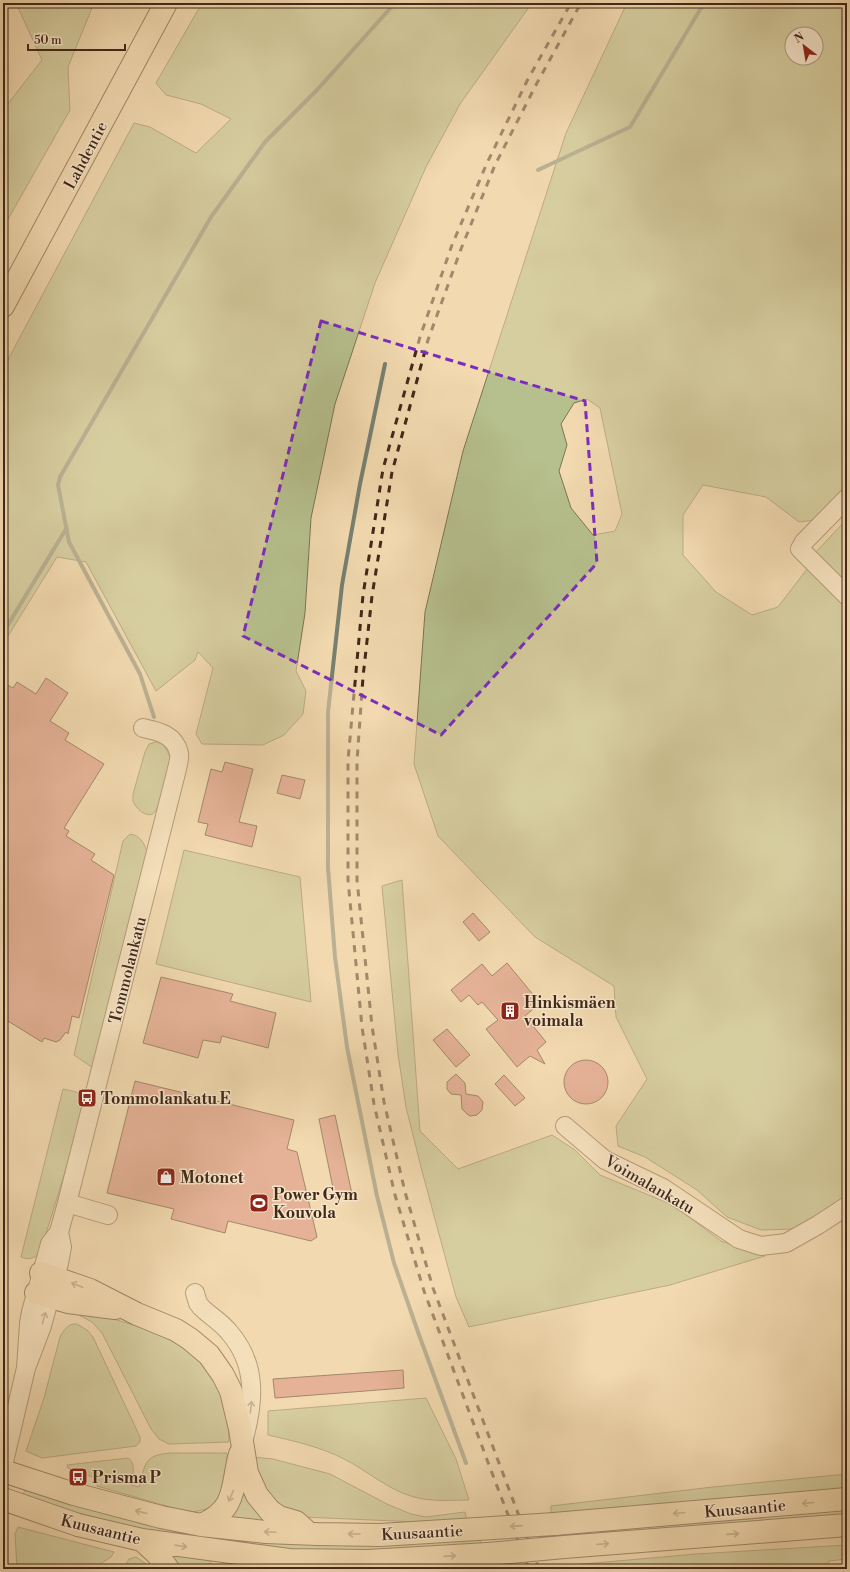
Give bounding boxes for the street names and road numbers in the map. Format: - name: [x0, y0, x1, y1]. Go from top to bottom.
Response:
- street label: Lahdentie: [60, 118, 112, 193]
- street label: Tommolankatu: [105, 914, 151, 1026]
- street label: Voimalankatu: [600, 1151, 698, 1219]
- street label: Kuusaantie: [703, 1495, 787, 1523]
- street label: Kuusaantie: [59, 1510, 143, 1550]
- street label: Kuusaantie: [381, 1521, 463, 1545]

